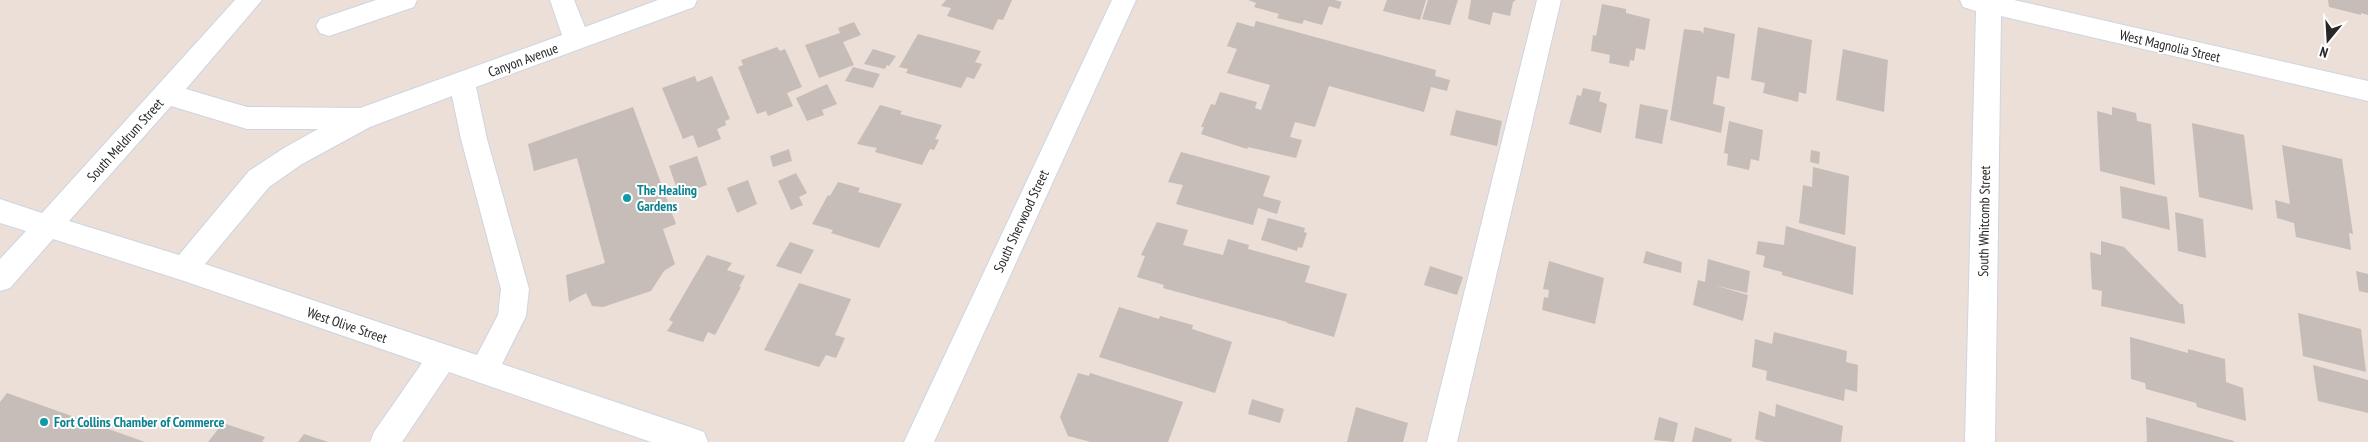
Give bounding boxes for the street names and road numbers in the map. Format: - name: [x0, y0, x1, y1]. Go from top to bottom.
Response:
- street label: West Magnolia Street: [2118, 26, 2222, 66]
- street label: Canyon Avenue: [485, 39, 561, 81]
- street label: South Meldrum Street: [83, 94, 167, 185]
- street label: South Whitcomb Street: [1974, 165, 1994, 277]
- street label: South Sherwood Street: [989, 167, 1053, 275]
- street label: West Olive Street: [305, 303, 389, 347]

